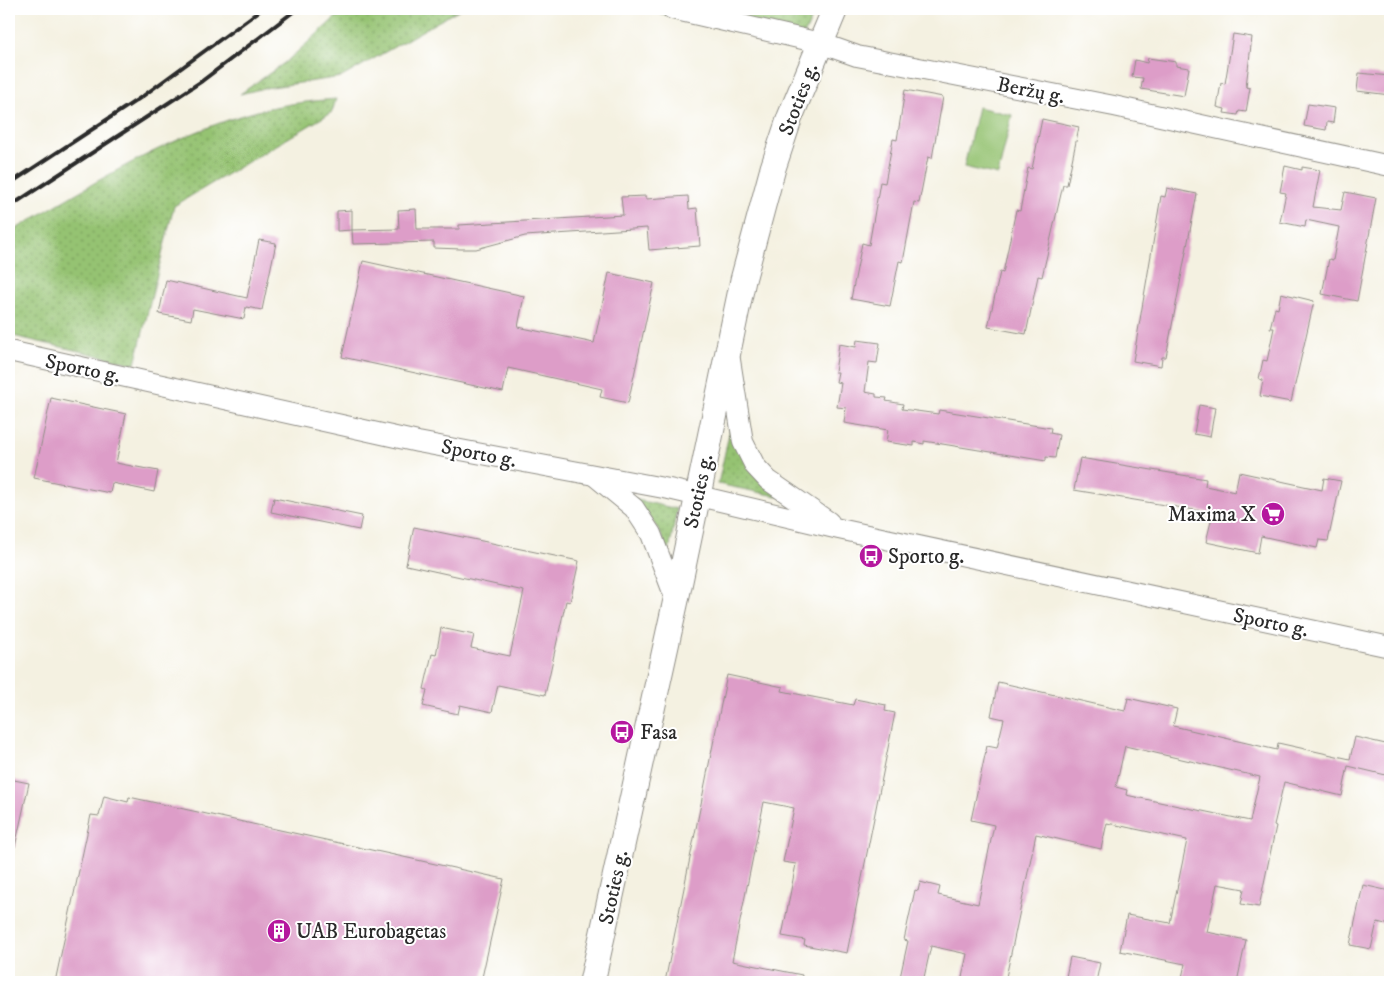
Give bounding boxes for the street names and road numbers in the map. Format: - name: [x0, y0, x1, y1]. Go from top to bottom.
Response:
- street label: Stoties g.: [773, 59, 825, 139]
- street label: Beržų g.: [995, 72, 1067, 110]
- street label: Sporto g.: [43, 348, 123, 390]
- street label: Sporto g.: [439, 434, 519, 474]
- street label: Stoties g.: [678, 452, 720, 531]
- street label: Sporto g.: [1231, 602, 1311, 644]
- street label: Stoties g.: [593, 848, 635, 927]

